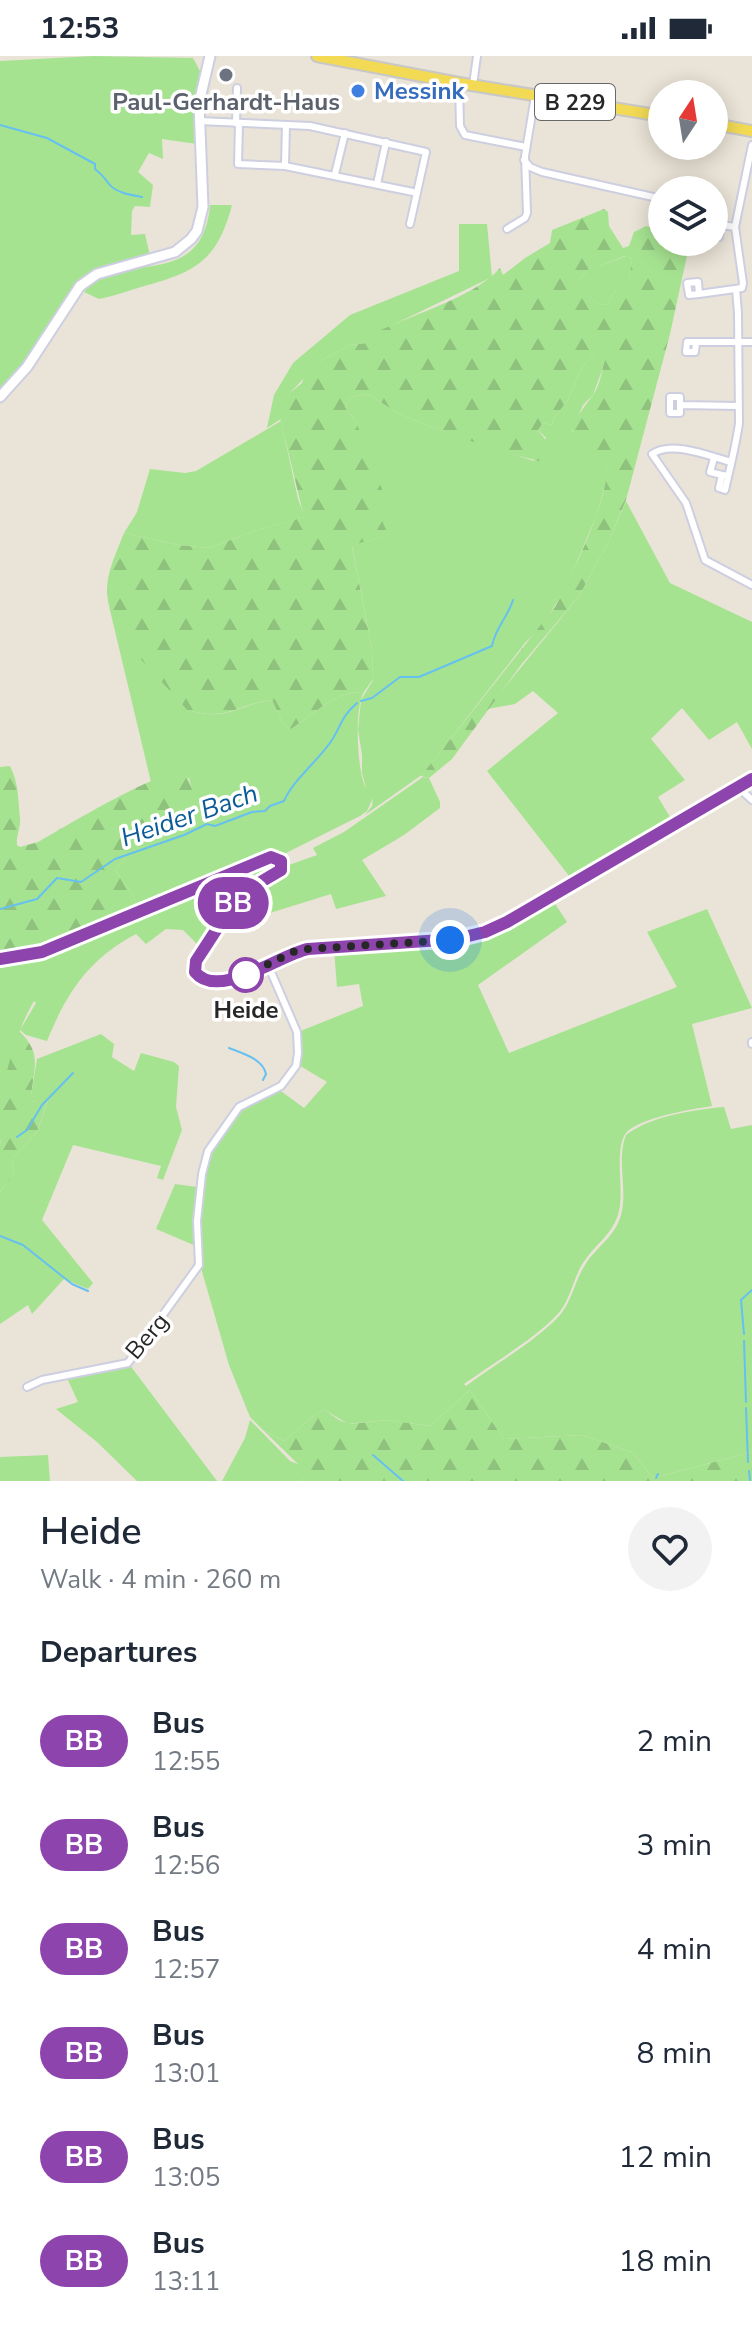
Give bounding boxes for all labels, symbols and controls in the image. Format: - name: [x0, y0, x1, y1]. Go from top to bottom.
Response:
- text: 12:53: [40, 8, 119, 49]
- marker: Paul-Gerhardt-Haus: [217, 66, 235, 84]
- place label: Messink: [374, 75, 465, 107]
- north arrow: [648, 80, 728, 160]
- map controls: [648, 80, 728, 256]
- marker: Messink: [349, 82, 367, 100]
- road number: B 229: [535, 84, 615, 120]
- place label: Paul-Gerhardt-Haus: [112, 86, 340, 118]
- button: layers: [648, 176, 728, 256]
- water label: Heider Bach: [116, 776, 262, 855]
- line badge: BB: [197, 877, 269, 929]
- text: BB: [214, 884, 252, 922]
- your location: [430, 920, 470, 960]
- marker: Heide: [229, 958, 263, 992]
- place label: Heide: [213, 994, 279, 1026]
- street label: Berg: [118, 1306, 176, 1366]
- text: Heide: [40, 1506, 142, 1557]
- button: heart: [628, 1507, 712, 1591]
- text: Walk · 4 min · 260 m: [40, 1562, 281, 1597]
- text: Departures: [40, 1632, 197, 1673]
- text: Bus: [152, 1703, 205, 1744]
- text: 2 min: [637, 1721, 712, 1762]
- text: BB: [65, 1722, 103, 1760]
- text: 12:55: [152, 1744, 220, 1779]
- text: Bus: [152, 1807, 205, 1848]
- text: 3 min: [637, 1825, 712, 1866]
- text: BB: [65, 1826, 103, 1864]
- text: 12:56: [152, 1848, 220, 1883]
- text: Bus: [152, 1911, 205, 1952]
- text: 4 min: [637, 1929, 712, 1970]
- text: BB: [65, 1930, 103, 1968]
- text: 12:57: [152, 1952, 220, 1987]
- text: Bus: [152, 2015, 205, 2056]
- text: 8 min: [637, 2033, 712, 2074]
- text: BB: [65, 2034, 103, 2072]
- text: 13:01: [152, 2056, 220, 2091]
- text: Bus: [152, 2119, 205, 2160]
- text: 12 min: [619, 2137, 712, 2178]
- text: BB: [65, 2138, 103, 2176]
- text: 13:05: [152, 2160, 220, 2195]
- text: Bus: [152, 2223, 205, 2264]
- text: 18 min: [619, 2241, 712, 2282]
- text: BB: [65, 2242, 103, 2280]
- text: 13:11: [152, 2264, 220, 2299]

